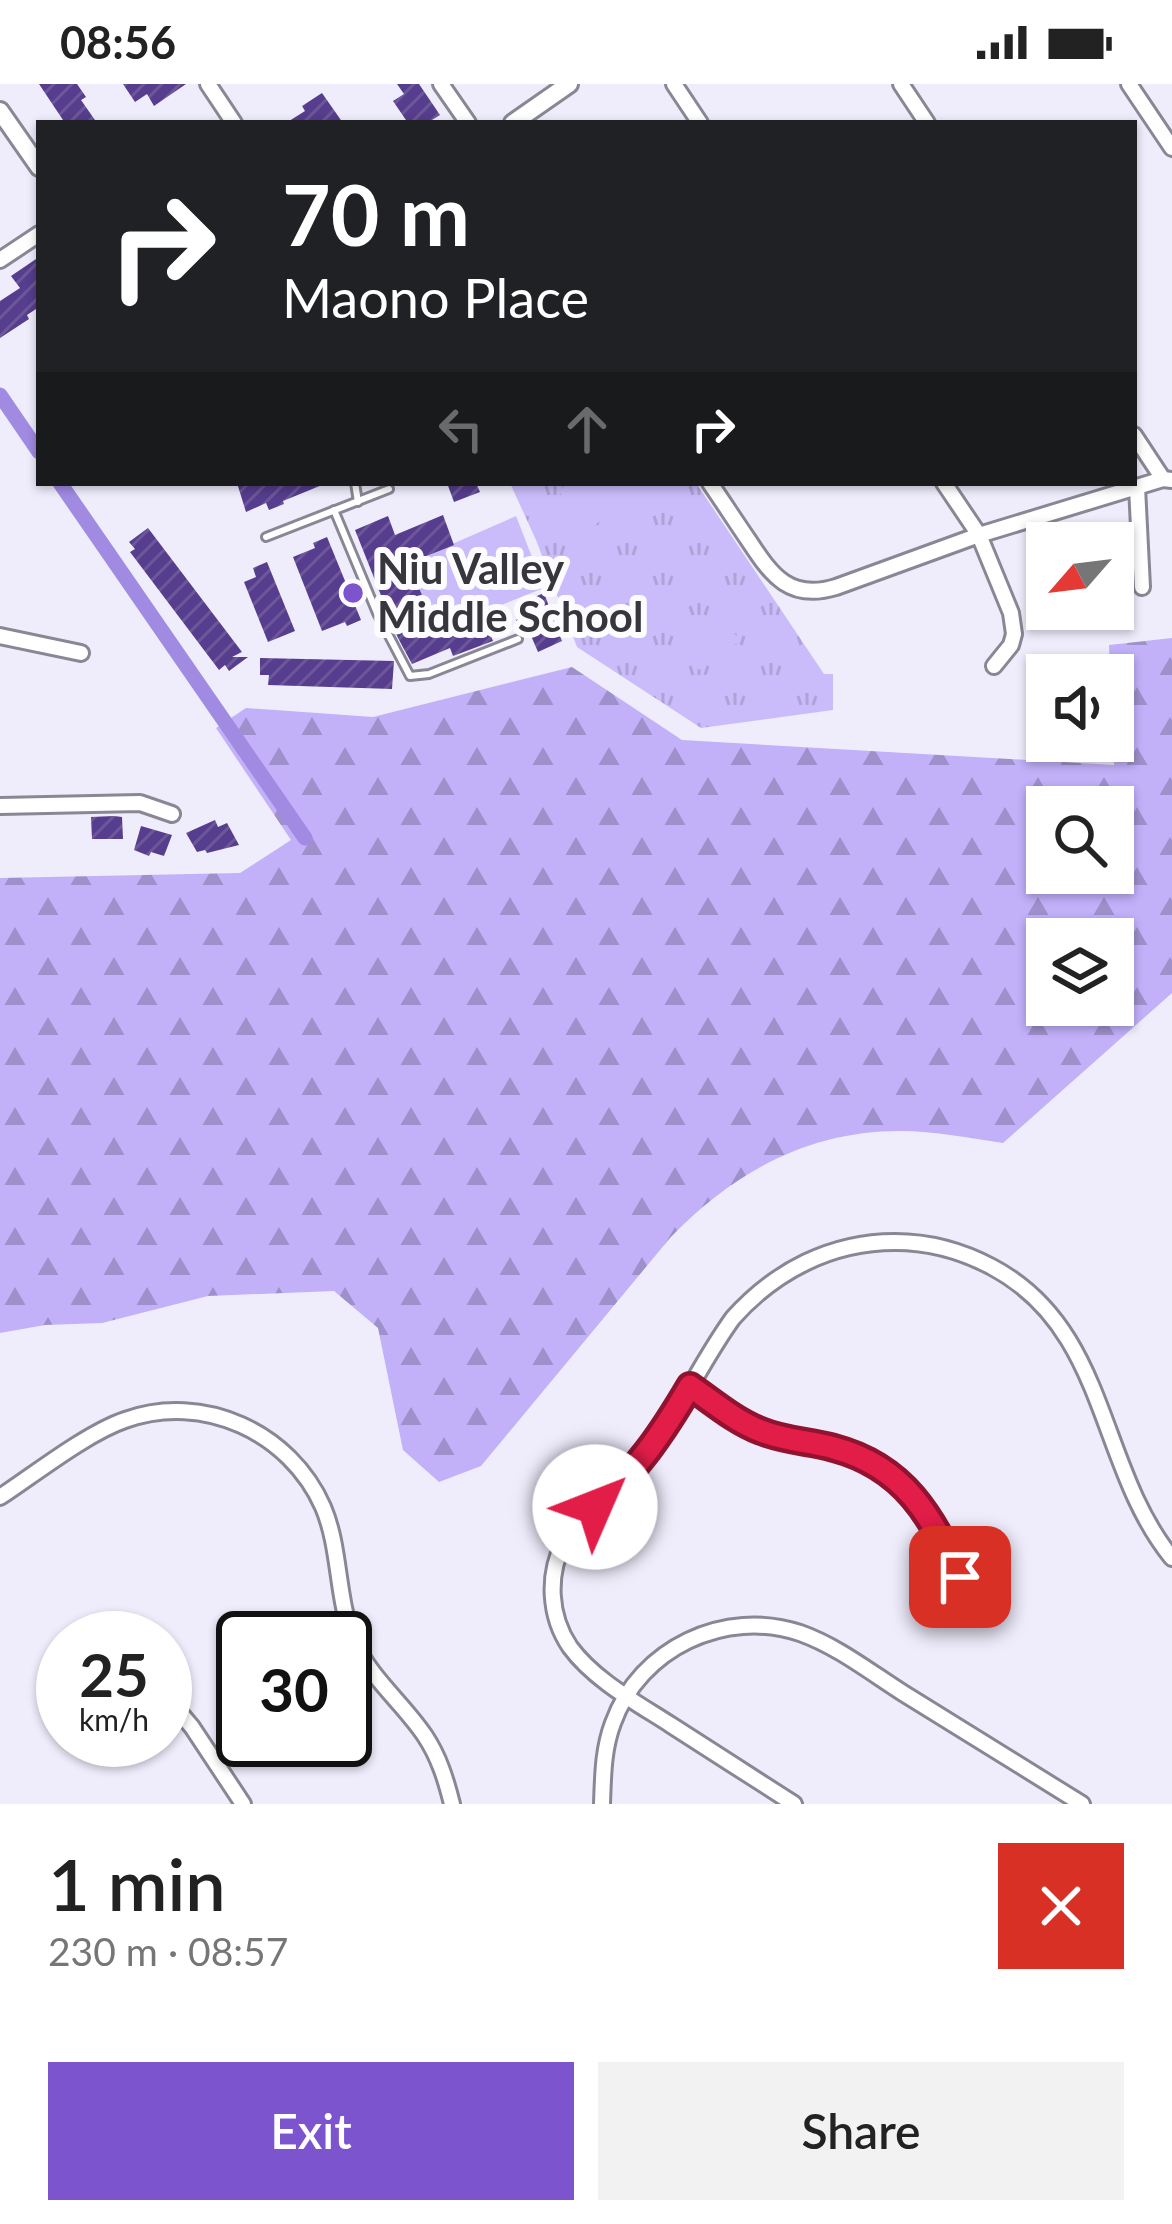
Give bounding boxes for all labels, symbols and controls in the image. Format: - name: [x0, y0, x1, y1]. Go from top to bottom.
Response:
- text: 08:56: [60, 15, 176, 69]
- text: 70 m: [282, 163, 470, 264]
- icon: right: [84, 168, 240, 324]
- text: Maono Place: [282, 265, 589, 330]
- icon: left: [428, 396, 494, 462]
- icon: ahead: [554, 396, 620, 462]
- icon: right: [680, 396, 746, 462]
- north arrow: [1026, 522, 1134, 630]
- map controls: [1026, 522, 1134, 1026]
- place label: Niu Valley Middle School: [377, 543, 643, 641]
- marker: Niu Valley Middle School: [340, 580, 366, 606]
- button: sound: [1026, 654, 1134, 762]
- button: search: [1026, 786, 1134, 894]
- button: layers: [1026, 918, 1134, 1026]
- position arrow: [532, 1444, 658, 1570]
- pin: [909, 1526, 1011, 1628]
- icon: arrive: [927, 1544, 993, 1610]
- speed limit sign: 30: [216, 1611, 372, 1767]
- text: 25: [79, 1638, 149, 1710]
- text: km/h: [79, 1701, 149, 1737]
- text: 1 min: [48, 1840, 226, 1926]
- button: close: [998, 1843, 1124, 1969]
- text: 230 m · 08:57: [48, 1928, 288, 1974]
- button: Exit: [48, 2062, 574, 2200]
- button: Share: [598, 2062, 1124, 2200]

